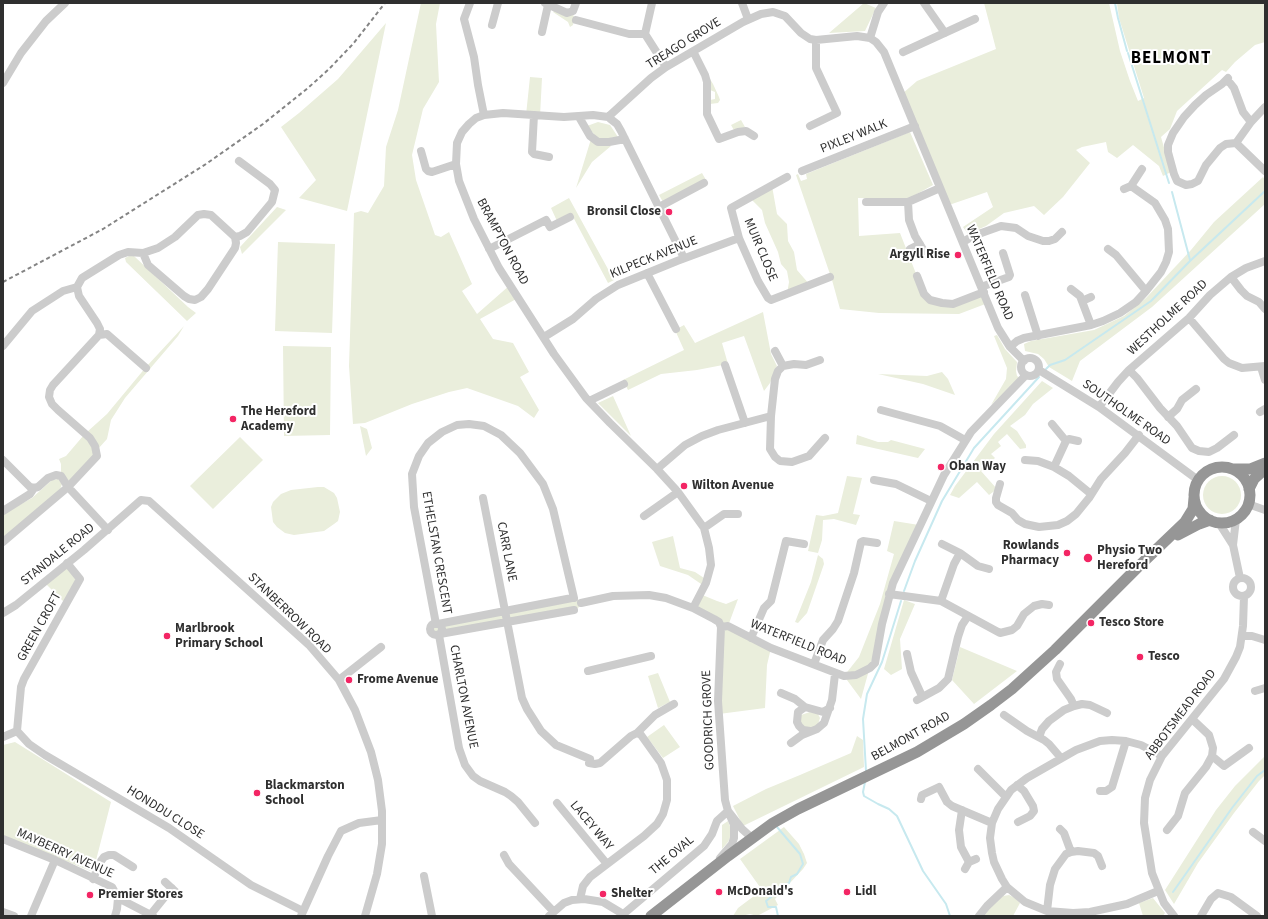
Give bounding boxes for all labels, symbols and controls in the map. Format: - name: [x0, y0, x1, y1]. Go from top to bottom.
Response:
- street label: TREAGO GROVE: [644, 15, 724, 73]
- district label: BELMONT: [1131, 49, 1211, 69]
- street label: PIXLEY WALK: [818, 117, 890, 157]
- street label: BRAMPTON ROAD: [473, 196, 531, 288]
- place label: Bronsil Close: [587, 204, 661, 220]
- marker: Bronsil Close: [664, 207, 674, 217]
- street label: MUIR CLOSE: [740, 216, 780, 284]
- street label: WATERFIELD ROAD: [962, 223, 1016, 323]
- street label: KILPECK AVENUE: [608, 233, 700, 283]
- place label: Argyll Rise: [890, 247, 950, 263]
- marker: Argyll Rise: [953, 250, 963, 260]
- street label: WESTHOLME ROAD: [1125, 277, 1211, 359]
- street label: SOUTHOLME ROAD: [1079, 377, 1173, 449]
- place label: The Hereford Academy: [241, 404, 316, 435]
- marker: The Hereford Academy: [228, 414, 238, 424]
- place label: Oban Way: [949, 459, 1006, 475]
- marker: Oban Way: [936, 462, 946, 472]
- place label: Wilton Avenue: [692, 478, 774, 494]
- marker: Wilton Avenue: [679, 481, 689, 491]
- street label: ETHELSTAN CRESCENT: [417, 490, 455, 616]
- street label: STANDALE ROAD: [18, 521, 98, 589]
- street label: CARR LANE: [493, 521, 519, 583]
- place label: Rowlands Pharmacy: [1001, 538, 1059, 569]
- place label: Physio Two Hereford: [1097, 543, 1162, 574]
- marker: Rowlands Pharmacy: [1062, 548, 1072, 558]
- marker: Physio Two Hereford: [1082, 552, 1094, 564]
- street label: STANBERROW ROAD: [244, 570, 334, 658]
- street label: GREEN CROFT: [15, 590, 65, 664]
- place label: Tesco Store: [1099, 615, 1164, 631]
- street label: WATERFIELD ROAD: [748, 617, 848, 669]
- marker: Tesco Store: [1086, 618, 1096, 628]
- place label: Marlbrook Primary School: [175, 621, 263, 652]
- marker: Marlbrook Primary School: [162, 631, 172, 641]
- street label: CHARLTON AVENUE: [445, 644, 481, 750]
- place label: Tesco: [1148, 649, 1180, 665]
- marker: Tesco: [1135, 652, 1145, 662]
- street label: ABBOTSMEAD ROAD: [1142, 667, 1220, 763]
- street label: GOODRICH GROVE: [699, 670, 719, 770]
- place label: Frome Avenue: [357, 672, 439, 688]
- marker: Frome Avenue: [344, 675, 354, 685]
- street label: BELMONT ROAD: [869, 709, 953, 765]
- place label: Blackmarston School: [265, 778, 345, 809]
- street label: HONDDU CLOSE: [123, 783, 207, 843]
- marker: Blackmarston School: [252, 788, 262, 798]
- street label: LACEY WAY: [566, 798, 616, 854]
- street label: MAYBERRY AVENUE: [14, 826, 116, 882]
- street label: THE OVAL: [647, 833, 697, 879]
- place label: McDonald's: [727, 884, 793, 900]
- place label: Lidl: [855, 884, 876, 900]
- place label: Shelter: [611, 886, 653, 902]
- place label: Premier Stores: [98, 887, 183, 903]
- marker: McDonald's: [714, 887, 724, 897]
- marker: Lidl: [842, 887, 852, 897]
- marker: Shelter: [598, 889, 608, 899]
- marker: Premier Stores: [85, 890, 95, 900]

